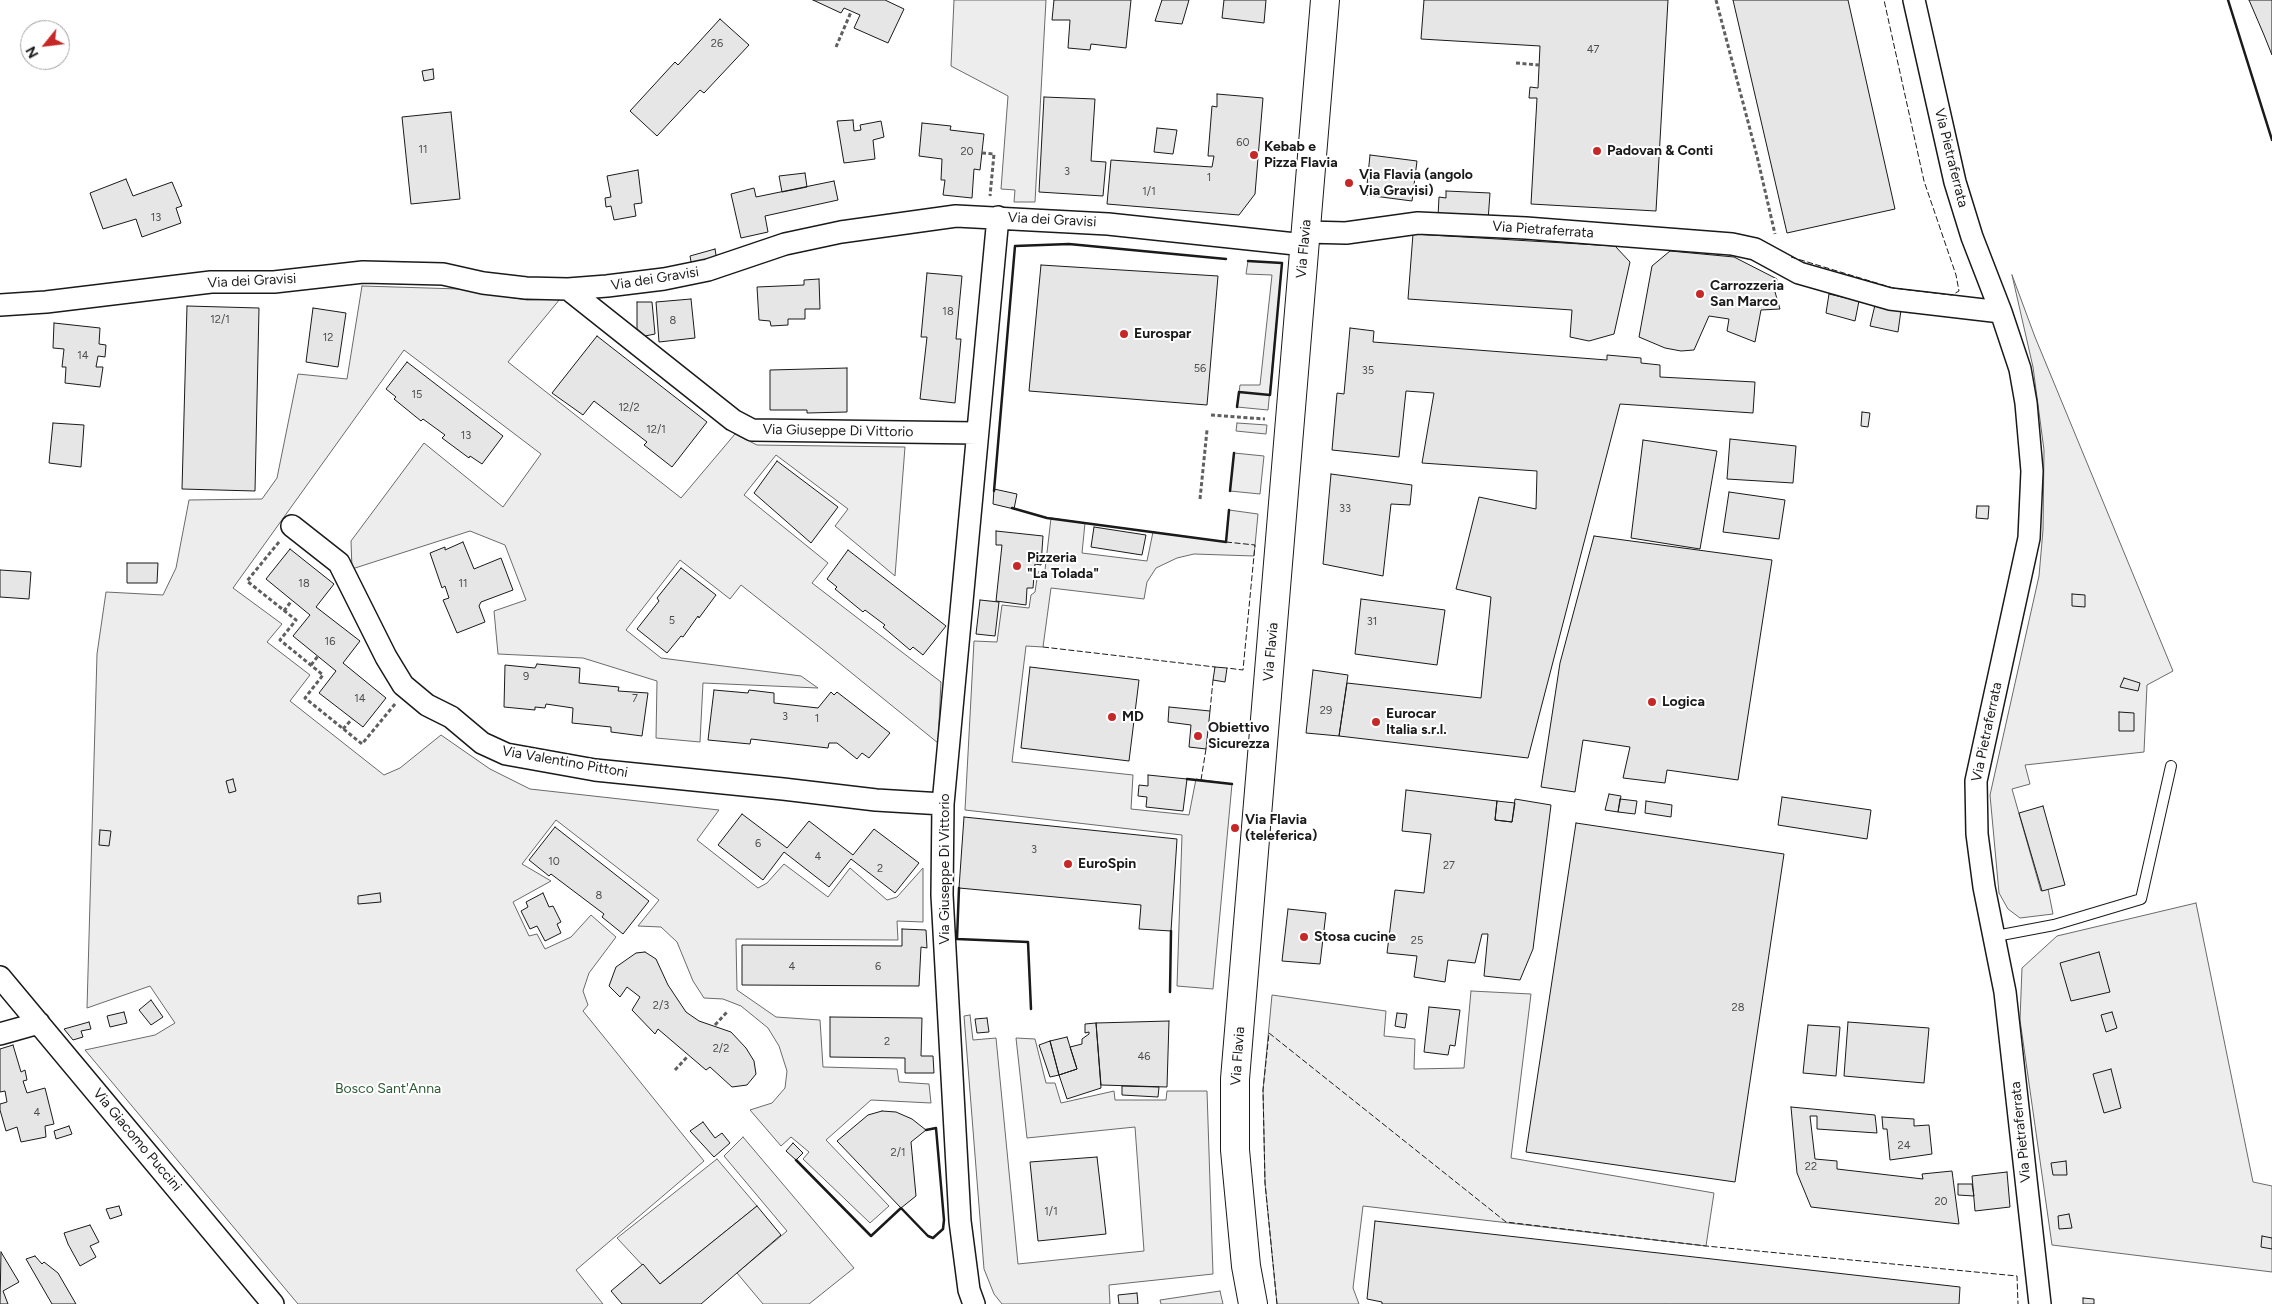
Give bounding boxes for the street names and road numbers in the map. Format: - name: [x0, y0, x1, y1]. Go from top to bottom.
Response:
- street label: Via Pietraferrata: [1931, 107, 1971, 209]
- street label: Via dei Gravisi: [1007, 209, 1097, 231]
- street label: Via Pietraferrata: [1492, 218, 1594, 242]
- street label: Via Flavia: [1293, 219, 1315, 279]
- street label: Via dei Gravisi: [610, 264, 700, 294]
- street label: Via dei Gravisi: [207, 270, 297, 292]
- street label: Via Giuseppe Di Vittorio: [762, 421, 914, 441]
- street label: Via Flavia: [1260, 622, 1282, 682]
- street label: Via Pietraferrata: [1968, 681, 2006, 783]
- street label: Via Valentino Pittoni: [501, 743, 629, 781]
- street label: Via Giuseppe Di Vittorio: [937, 793, 953, 945]
- street label: Via Flavia: [1228, 1026, 1248, 1086]
- street label: Via Pietraferrata: [2007, 1081, 2035, 1183]
- street label: Via Giacomo Puccini: [89, 1085, 185, 1195]

